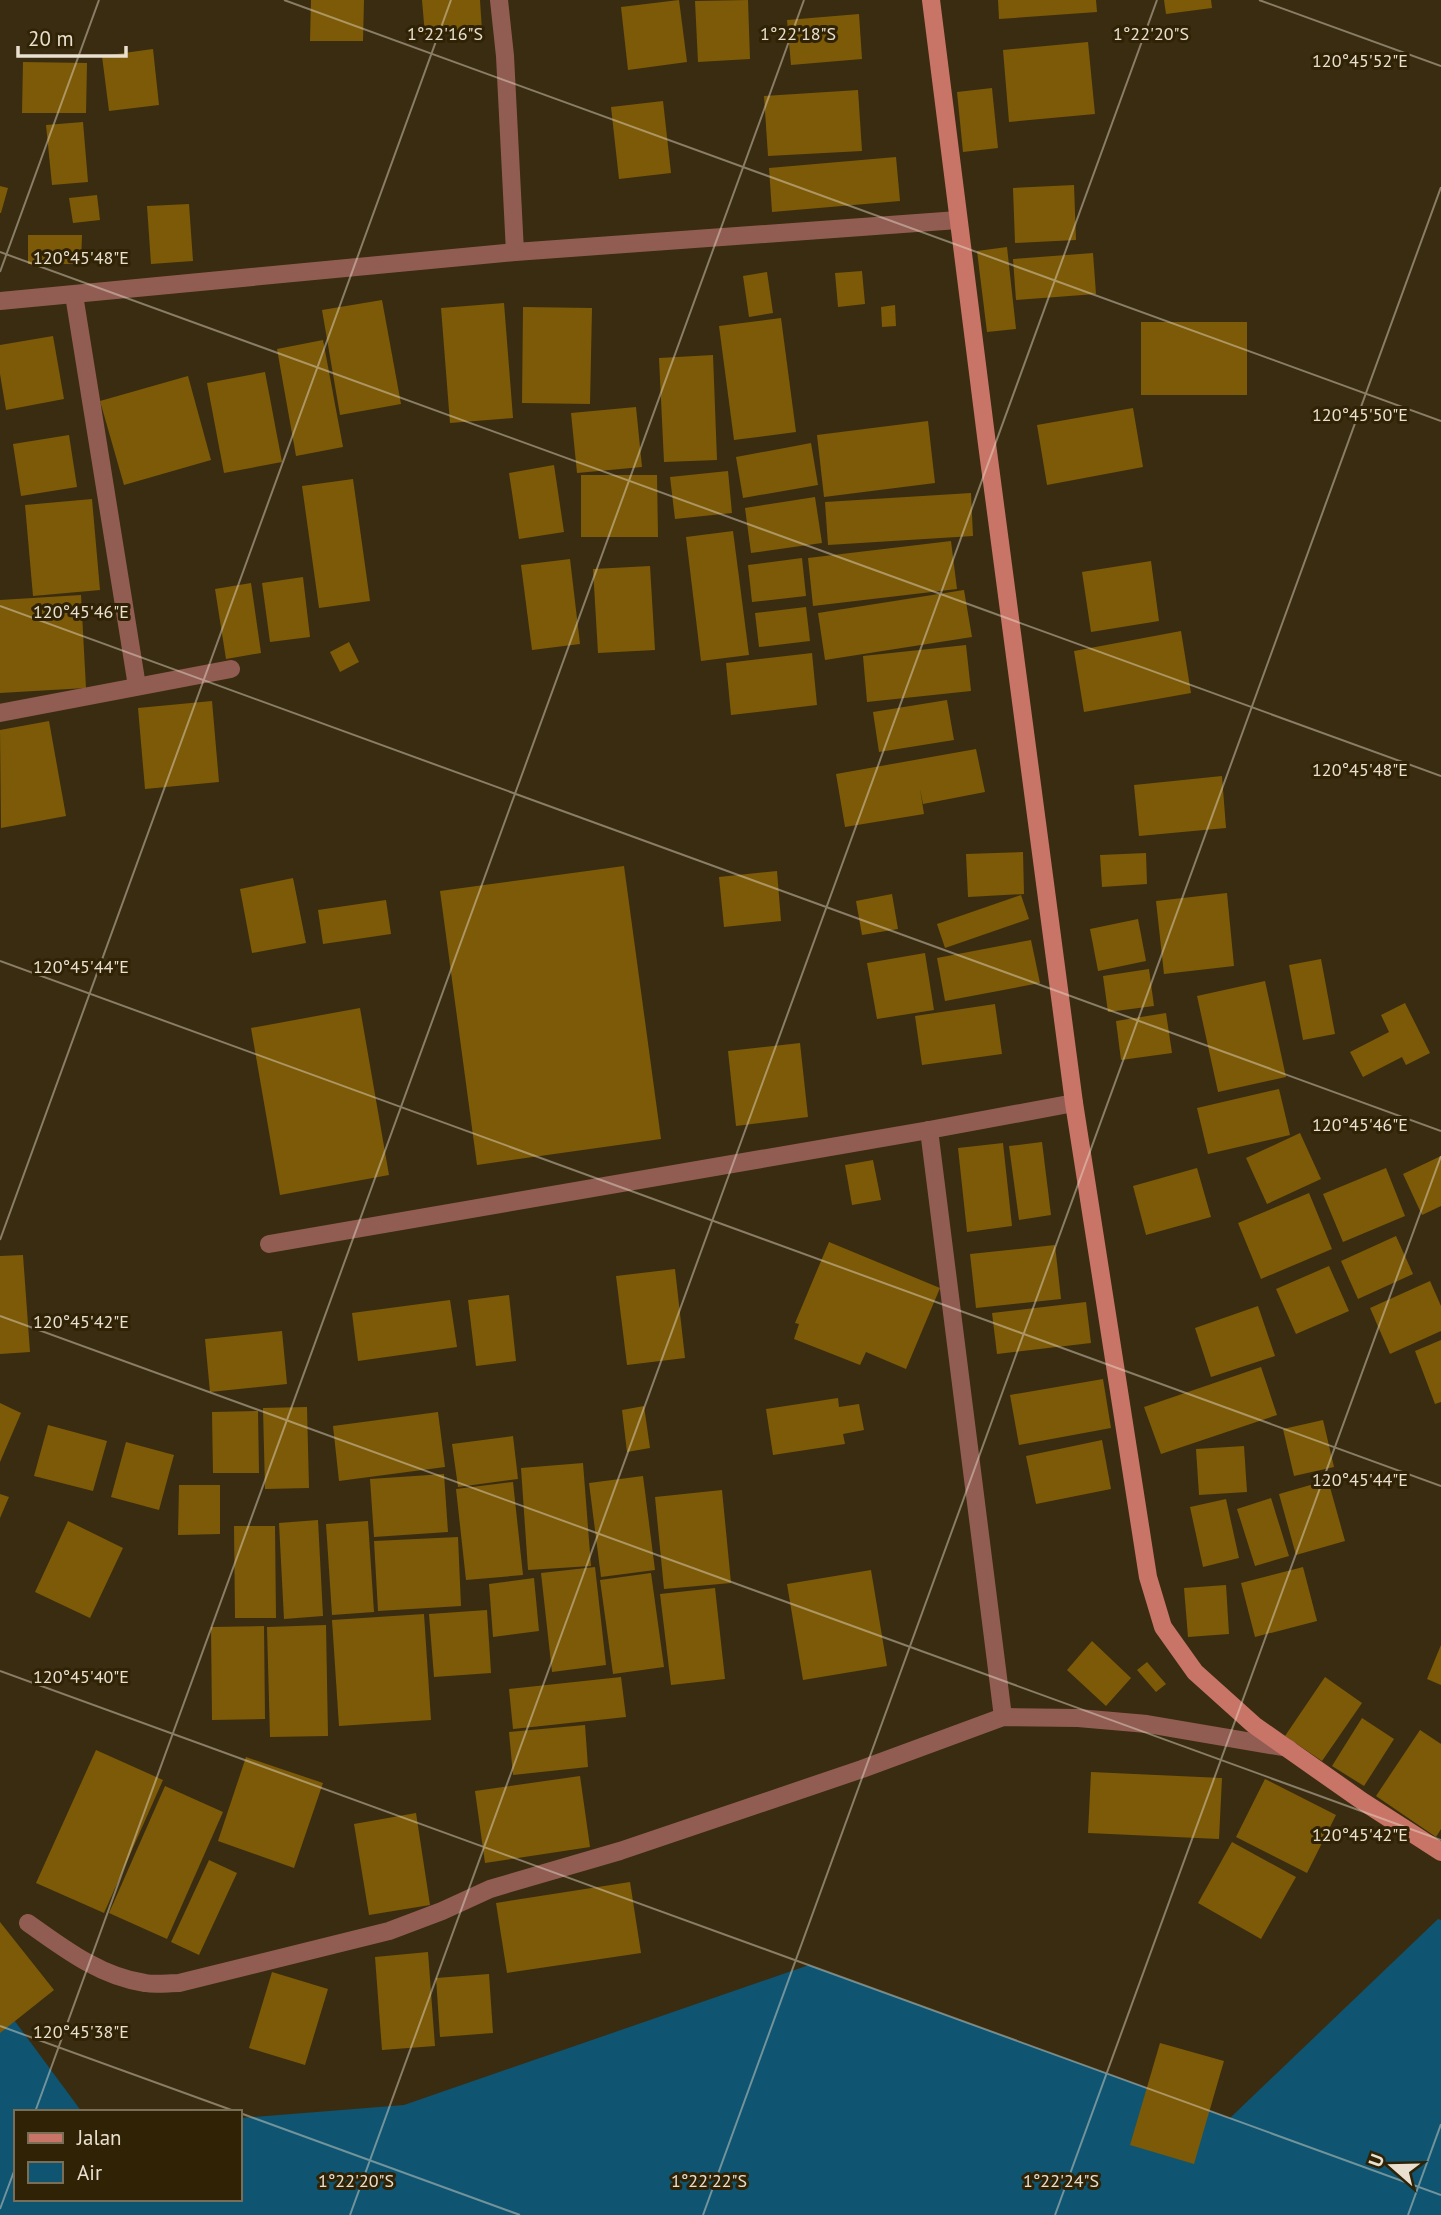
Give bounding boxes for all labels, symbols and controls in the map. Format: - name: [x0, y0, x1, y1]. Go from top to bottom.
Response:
- scale bar: [18, 14, 126, 58]
- text: 1°22'16"S: [407, 22, 483, 45]
- text: 1°22'18"S: [760, 22, 836, 45]
- text: 1°22'20"S: [1113, 22, 1189, 45]
- text: 20 m: [28, 25, 74, 52]
- text: 120°45'52"E: [1312, 49, 1408, 72]
- text: 120°45'48"E: [33, 246, 129, 269]
- text: 120°45'50"E: [1312, 403, 1408, 426]
- text: 120°45'46"E: [33, 600, 129, 623]
- text: 120°45'48"E: [1312, 758, 1408, 781]
- text: 120°45'44"E: [33, 955, 129, 978]
- text: 120°45'46"E: [1312, 1113, 1408, 1136]
- text: 120°45'42"E: [33, 1310, 129, 1333]
- text: 120°45'44"E: [1312, 1468, 1408, 1491]
- text: 120°45'40"E: [33, 1665, 129, 1688]
- text: 120°45'42"E: [1312, 1823, 1408, 1846]
- text: 120°45'38"E: [33, 2020, 129, 2043]
- legend: [14, 2110, 242, 2201]
- text: Jalan: [76, 2124, 122, 2151]
- north arrow: [1357, 2131, 1427, 2201]
- text: U: [1363, 2150, 1389, 2170]
- text: Air: [77, 2159, 102, 2186]
- text: 1°22'20"S: [318, 2169, 394, 2192]
- text: 1°22'22"S: [671, 2169, 747, 2192]
- text: 1°22'24"S: [1023, 2169, 1099, 2192]

